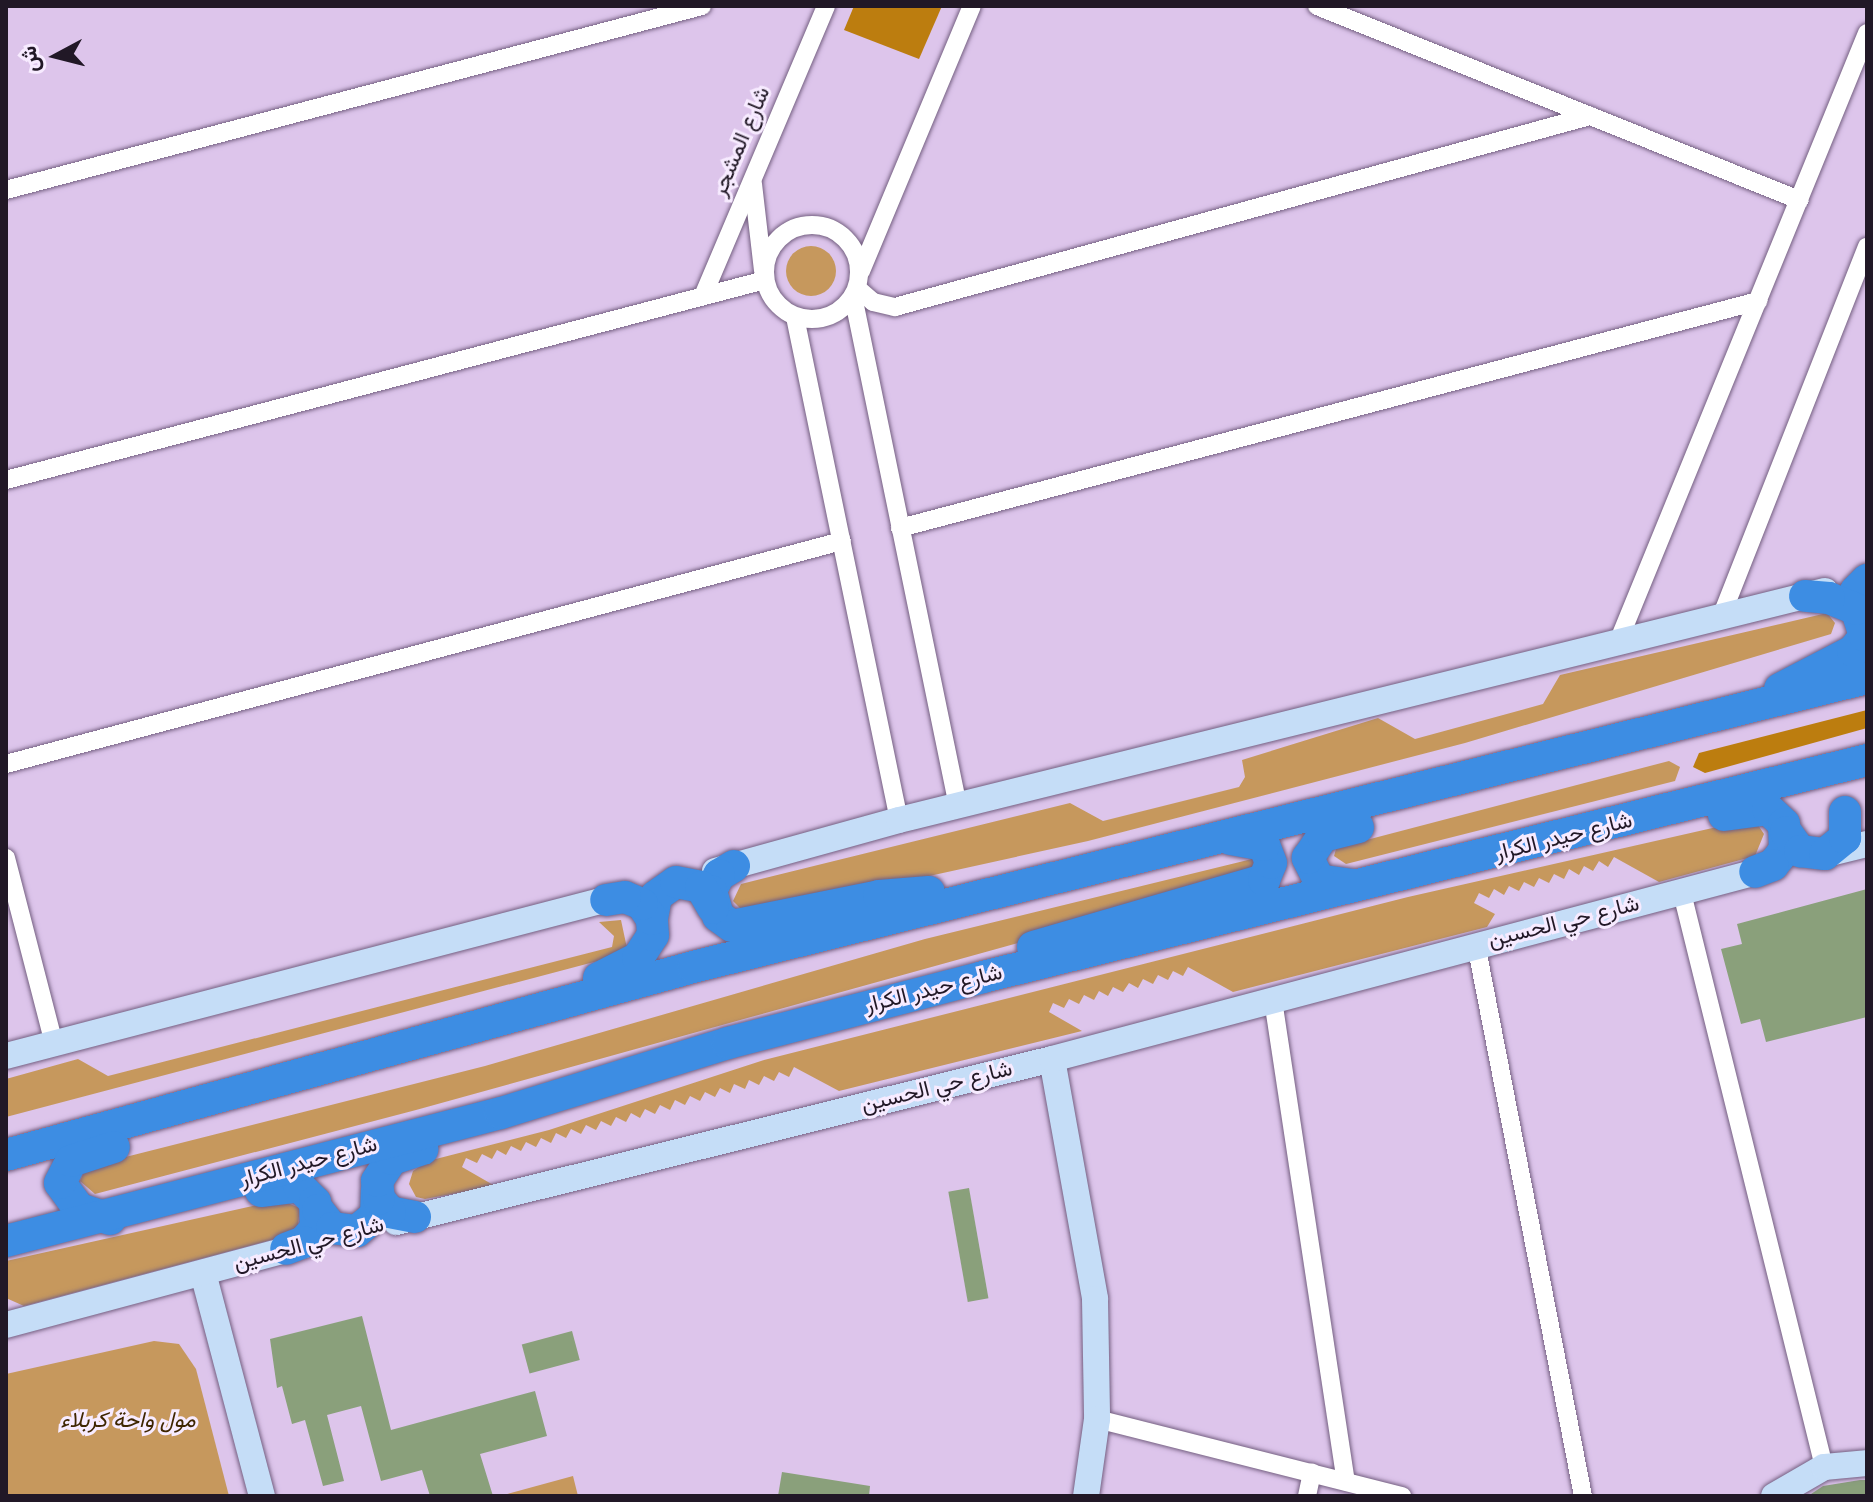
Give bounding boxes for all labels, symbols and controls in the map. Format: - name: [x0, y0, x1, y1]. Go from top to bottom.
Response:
- north arrow: [16, 16, 96, 96]
- text: ش: [13, 44, 51, 74]
- street label: شارع المشجر: [707, 83, 777, 201]
- street label: شارع حيدر الكرار: [1493, 808, 1635, 868]
- street label: شارع حي الحسين: [1486, 891, 1642, 955]
- street label: شارع حيدر الكرار: [863, 960, 1005, 1020]
- street label: شارع حي الحسين: [859, 1056, 1015, 1120]
- street label: شارع حيدر الكرار: [238, 1132, 380, 1194]
- street label: شارع حي الحسين: [231, 1212, 387, 1278]
- park label: مول واحة كربلاء: [61, 1409, 195, 1435]

